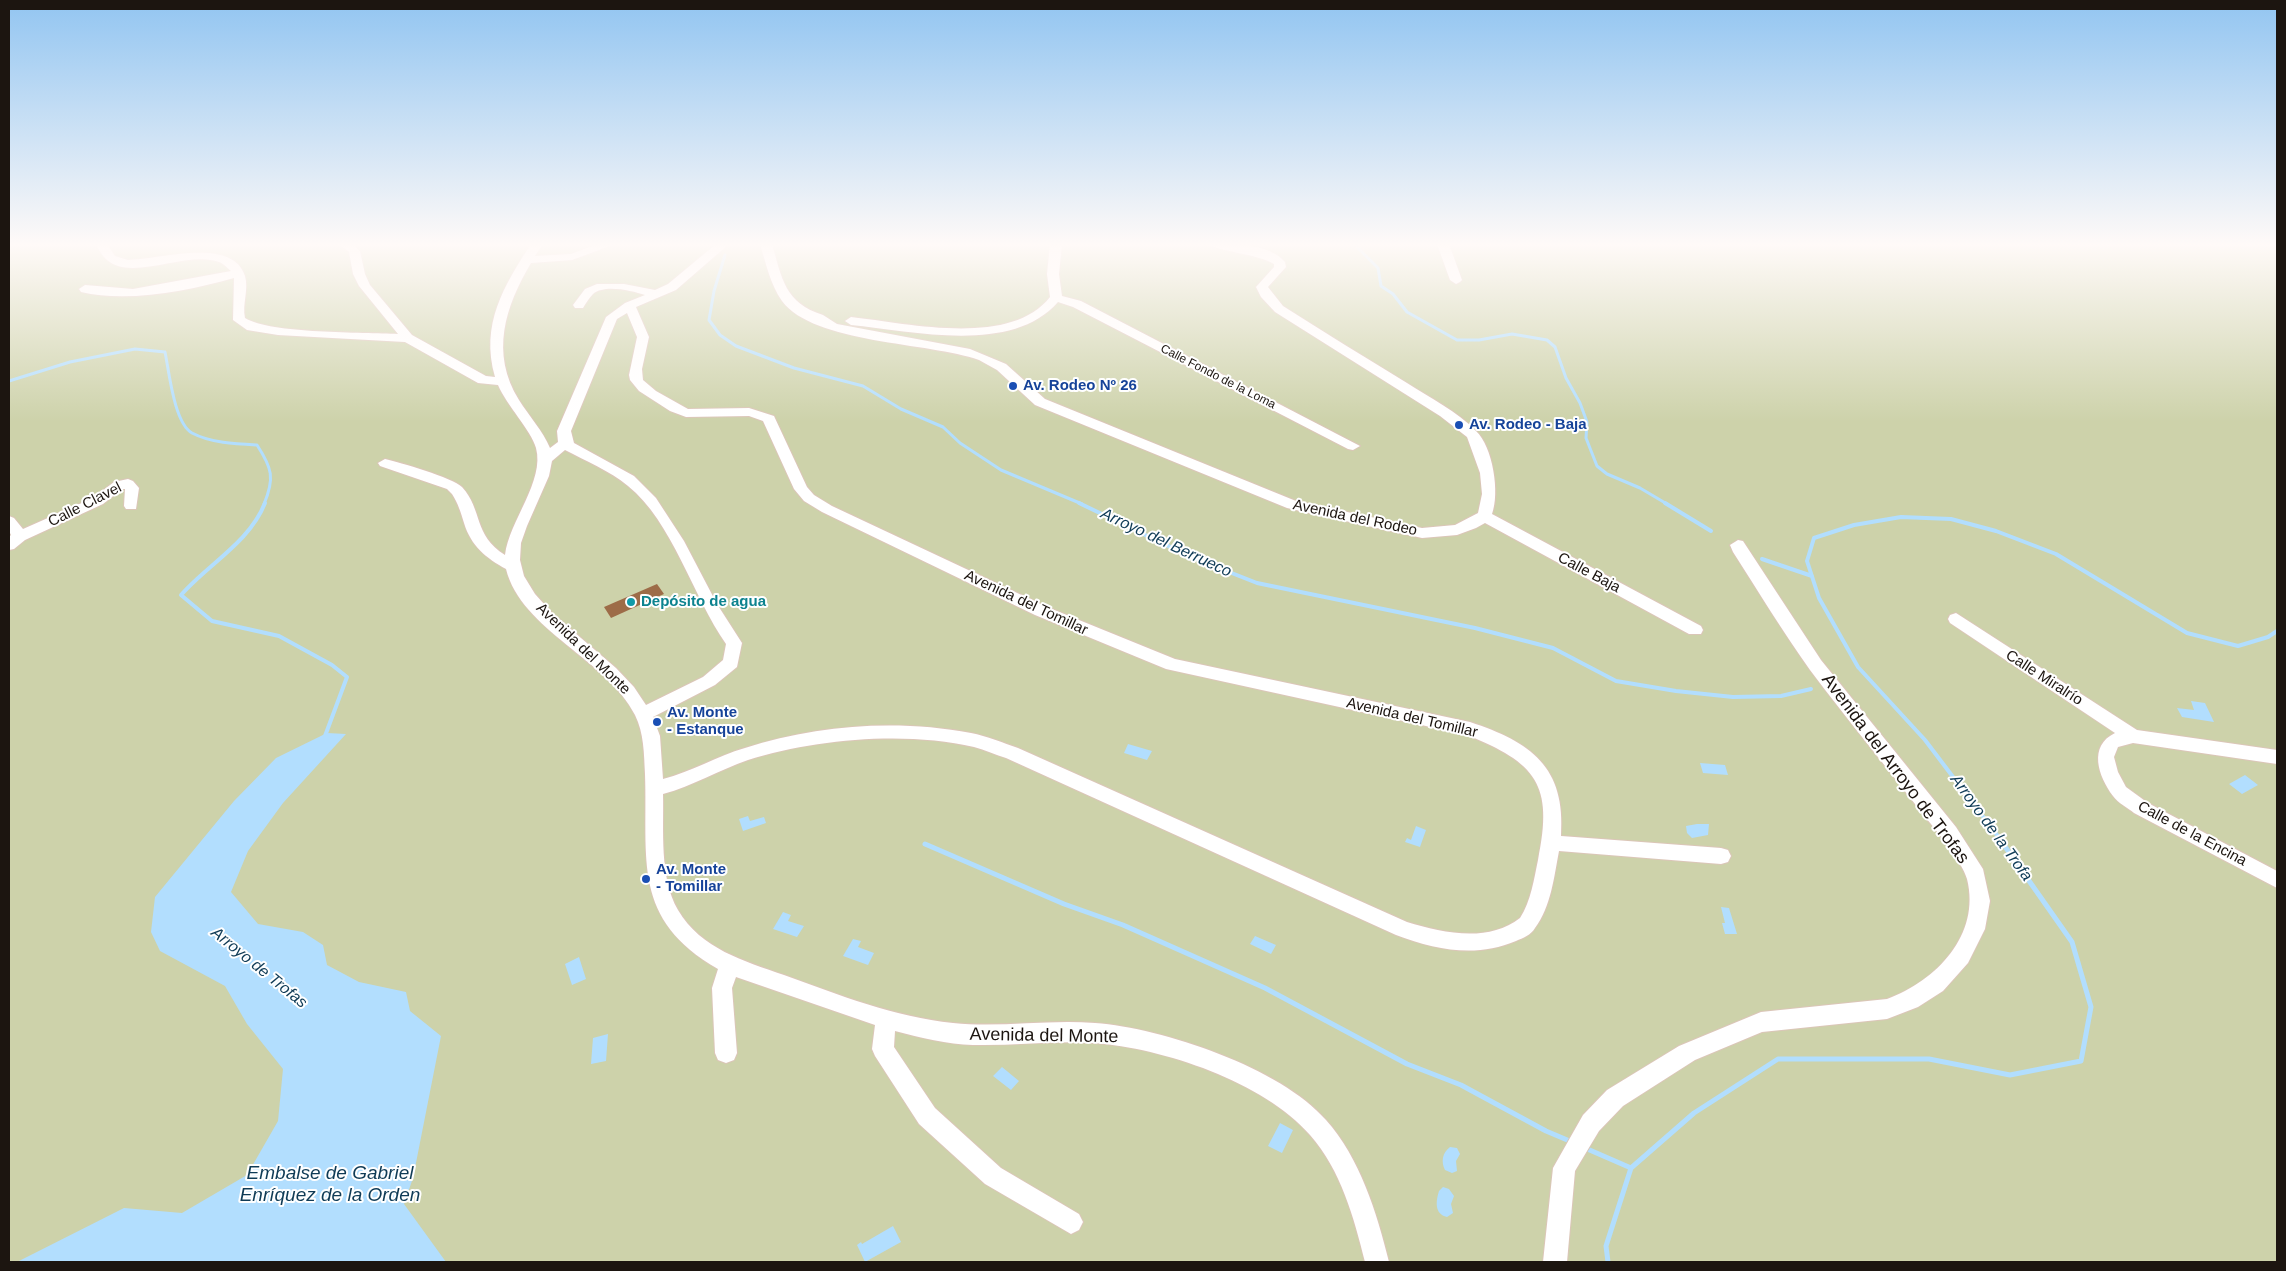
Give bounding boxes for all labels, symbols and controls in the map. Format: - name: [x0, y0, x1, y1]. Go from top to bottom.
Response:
- street label: Calle Fondo de la Loma: [1158, 342, 1278, 412]
- place label: Av. Rodeo Nº 26: [1023, 377, 1137, 395]
- marker: Av. Rodeo Nº 26: [1007, 380, 1019, 392]
- place label: Av. Rodeo - Baja: [1469, 416, 1587, 434]
- marker: Av. Rodeo - Baja: [1453, 419, 1465, 431]
- street label: Calle Clavel: [45, 479, 125, 531]
- street label: Avenida del Rodeo: [1291, 496, 1419, 540]
- water label: Arroyo del Berrueco: [1097, 504, 1235, 582]
- street label: Calle Baja: [1555, 549, 1623, 597]
- street label: Avenida del Tomillar: [961, 567, 1091, 639]
- place label: Depósito de agua: [641, 593, 766, 611]
- marker: Depósito de agua: [625, 596, 637, 608]
- street label: Avenida del Monte: [532, 599, 634, 699]
- street label: Calle Miralrío: [2002, 646, 2086, 710]
- street label: Avenida del Arroyo de Trofas: [1817, 670, 1973, 868]
- street label: Avenida del Tomillar: [1345, 694, 1479, 742]
- place label: Av. Monte - Estanque: [667, 704, 744, 739]
- marker: Av. Monte - Estanque: [651, 716, 663, 728]
- water label: Arroyo de la Trofa: [1946, 771, 2036, 885]
- street label: Calle de la Encina: [2134, 798, 2250, 870]
- place label: Av. Monte - Tomillar: [656, 861, 726, 896]
- marker: Av. Monte - Tomillar: [640, 873, 652, 885]
- water label: Arroyo de Trofas: [207, 923, 311, 1013]
- street label: Avenida del Monte: [969, 1024, 1119, 1048]
- water label: Embalse de Gabriel Enríquez de la Orden: [240, 1163, 420, 1207]

